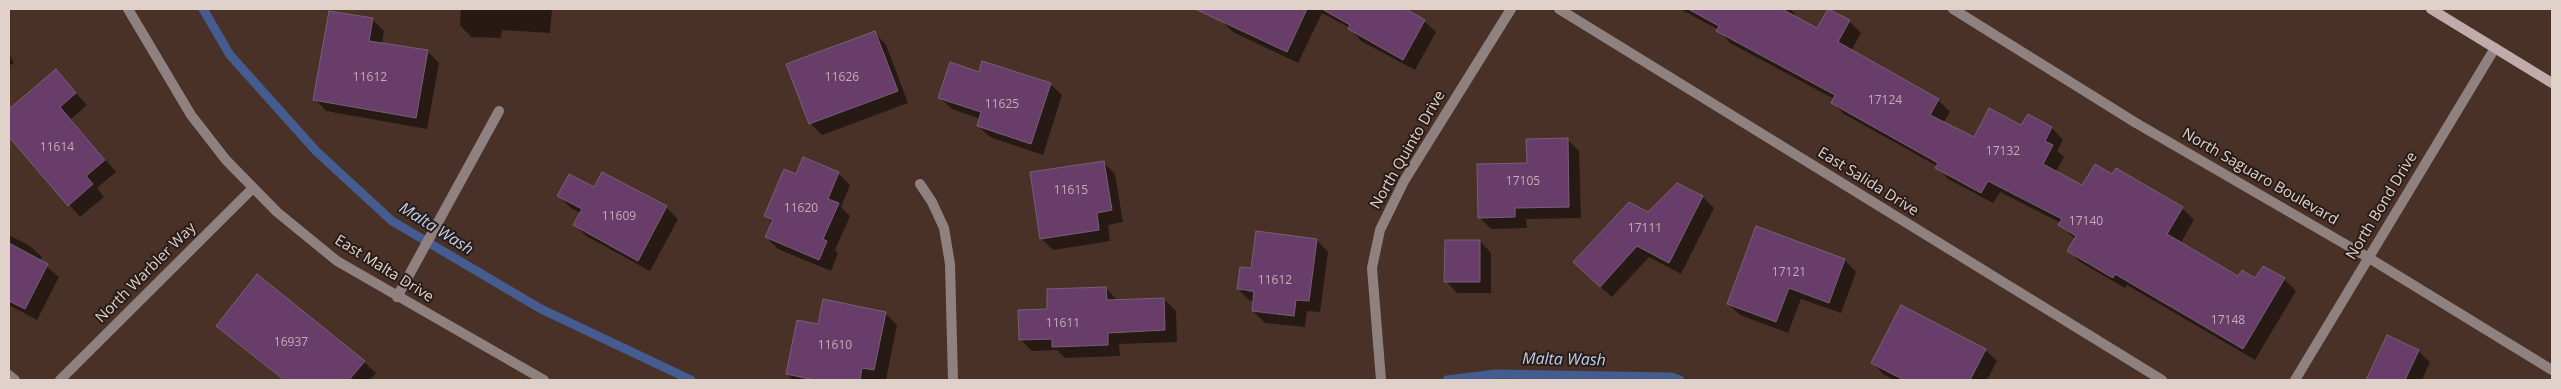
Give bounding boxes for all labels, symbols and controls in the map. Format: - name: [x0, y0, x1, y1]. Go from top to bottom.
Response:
- house number: 11612: [353, 71, 387, 85]
- house number: 11626: [825, 71, 859, 85]
- street label: North Quinto Drive: [1367, 88, 1449, 212]
- house number: 17124: [1868, 94, 1902, 108]
- house number: 11625: [985, 98, 1019, 112]
- street label: North Saguaro Boulevard: [2179, 125, 2341, 229]
- house number: 11614: [40, 141, 74, 155]
- street label: East Salida Drive: [1814, 144, 1922, 220]
- house number: 17132: [1986, 145, 2020, 159]
- street label: North Bond Drive: [2343, 149, 2421, 263]
- house number: 17105: [1506, 175, 1540, 189]
- house number: 11615: [1054, 184, 1088, 198]
- water label: Malta Wash: [395, 199, 477, 259]
- house number: 11620: [784, 202, 818, 216]
- house number: 11609: [602, 210, 636, 224]
- house number: 17140: [2069, 215, 2103, 229]
- street label: North Warbler Way: [92, 219, 200, 327]
- house number: 17111: [1628, 222, 1662, 236]
- street label: East Malta Drive: [331, 231, 437, 307]
- house number: 17121: [1772, 266, 1806, 280]
- house number: 11612: [1258, 274, 1292, 288]
- house number: 17148: [2211, 314, 2245, 328]
- house number: 11611: [1046, 317, 1080, 331]
- house number: 16937: [274, 336, 308, 350]
- house number: 11610: [818, 339, 852, 353]
- water label: Malta Wash: [1522, 350, 1606, 370]

